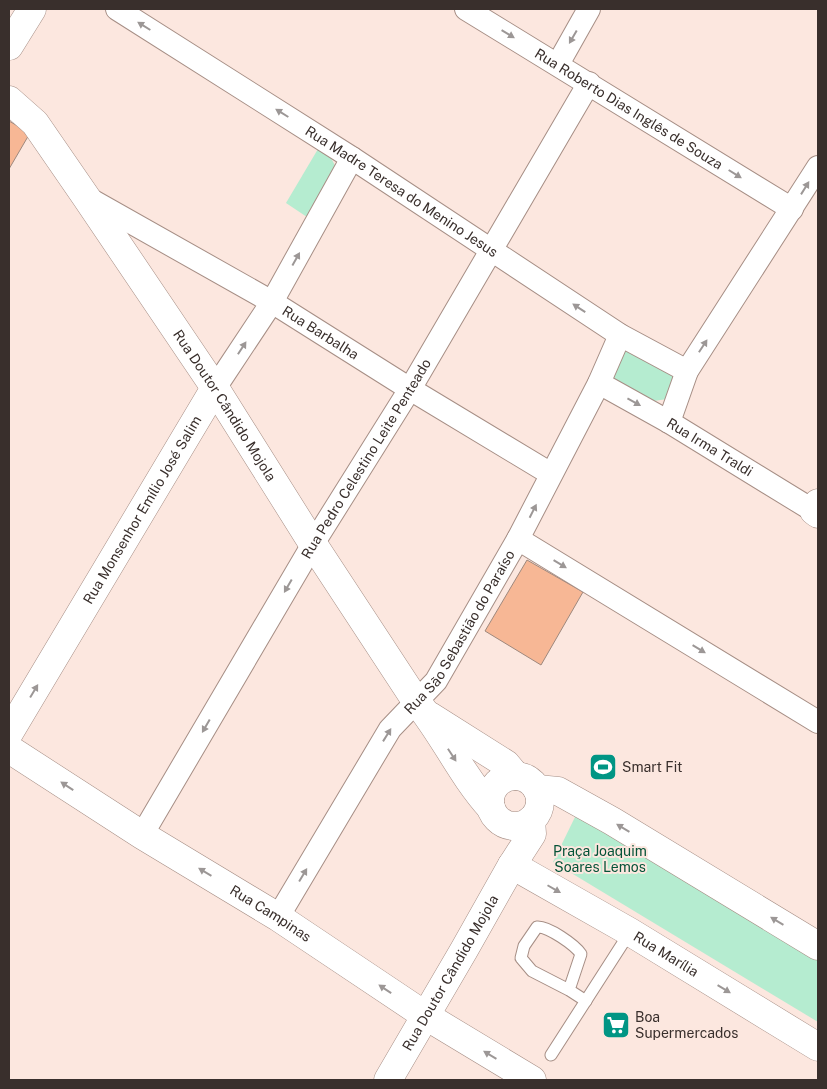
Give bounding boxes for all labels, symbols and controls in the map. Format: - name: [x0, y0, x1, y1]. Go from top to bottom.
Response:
- one-way arrow: [138, 21, 151, 31]
- one-way arrow: [501, 29, 514, 39]
- one-way arrow: [569, 30, 578, 43]
- street label: Rua Roberto Dias Inglês de Souza: [532, 45, 726, 173]
- one-way arrow: [275, 109, 288, 118]
- street label: Rua Madre Teresa do Menino Jesus: [302, 122, 501, 260]
- one-way arrow: [729, 169, 742, 179]
- one-way arrow: [801, 182, 810, 195]
- one-way arrow: [292, 252, 300, 267]
- street label: Rua Barbalha: [279, 303, 362, 363]
- one-way arrow: [572, 303, 586, 313]
- street label: Rua Doutor Cândido Mojola: [170, 327, 280, 484]
- one-way arrow: [699, 340, 708, 353]
- one-way arrow: [237, 341, 247, 354]
- street label: Rua Pedro Celestino Leite Penteado: [298, 356, 434, 562]
- one-way arrow: [627, 398, 641, 407]
- street label: Rua Monsenhor Emílio José Salim: [80, 413, 205, 607]
- street label: Rua Irma Traldi: [664, 415, 756, 479]
- one-way arrow: [529, 504, 537, 518]
- street label: Rua São Sebastião do Paraíso: [401, 547, 518, 717]
- one-way arrow: [553, 560, 567, 569]
- one-way arrow: [284, 579, 293, 592]
- one-way arrow: [692, 645, 705, 654]
- one-way arrow: [29, 684, 38, 697]
- one-way arrow: [202, 718, 210, 733]
- one-way arrow: [382, 729, 391, 742]
- one-way arrow: [447, 749, 457, 762]
- sports icon: Smart Fit: [588, 752, 618, 782]
- place label: Smart Fit: [622, 759, 683, 775]
- one-way arrow: [60, 781, 74, 791]
- one-way arrow: [616, 823, 629, 832]
- park label: Praça Joaquim Soares Lemos: [553, 843, 647, 875]
- one-way arrow: [198, 868, 211, 877]
- one-way arrow: [299, 868, 308, 881]
- street label: Rua Campinas: [227, 882, 314, 945]
- one-way arrow: [548, 884, 561, 893]
- street label: Rua Doutor Cândido Mojola: [399, 892, 501, 1053]
- one-way arrow: [770, 916, 783, 925]
- street label: Rua Marília: [631, 928, 701, 980]
- one-way arrow: [379, 984, 392, 993]
- one-way arrow: [718, 985, 731, 994]
- place label: Boa Supermercados: [635, 1009, 738, 1041]
- supermarket icon: Boa Supermercados: [601, 1010, 631, 1040]
- one-way arrow: [483, 1050, 497, 1059]

